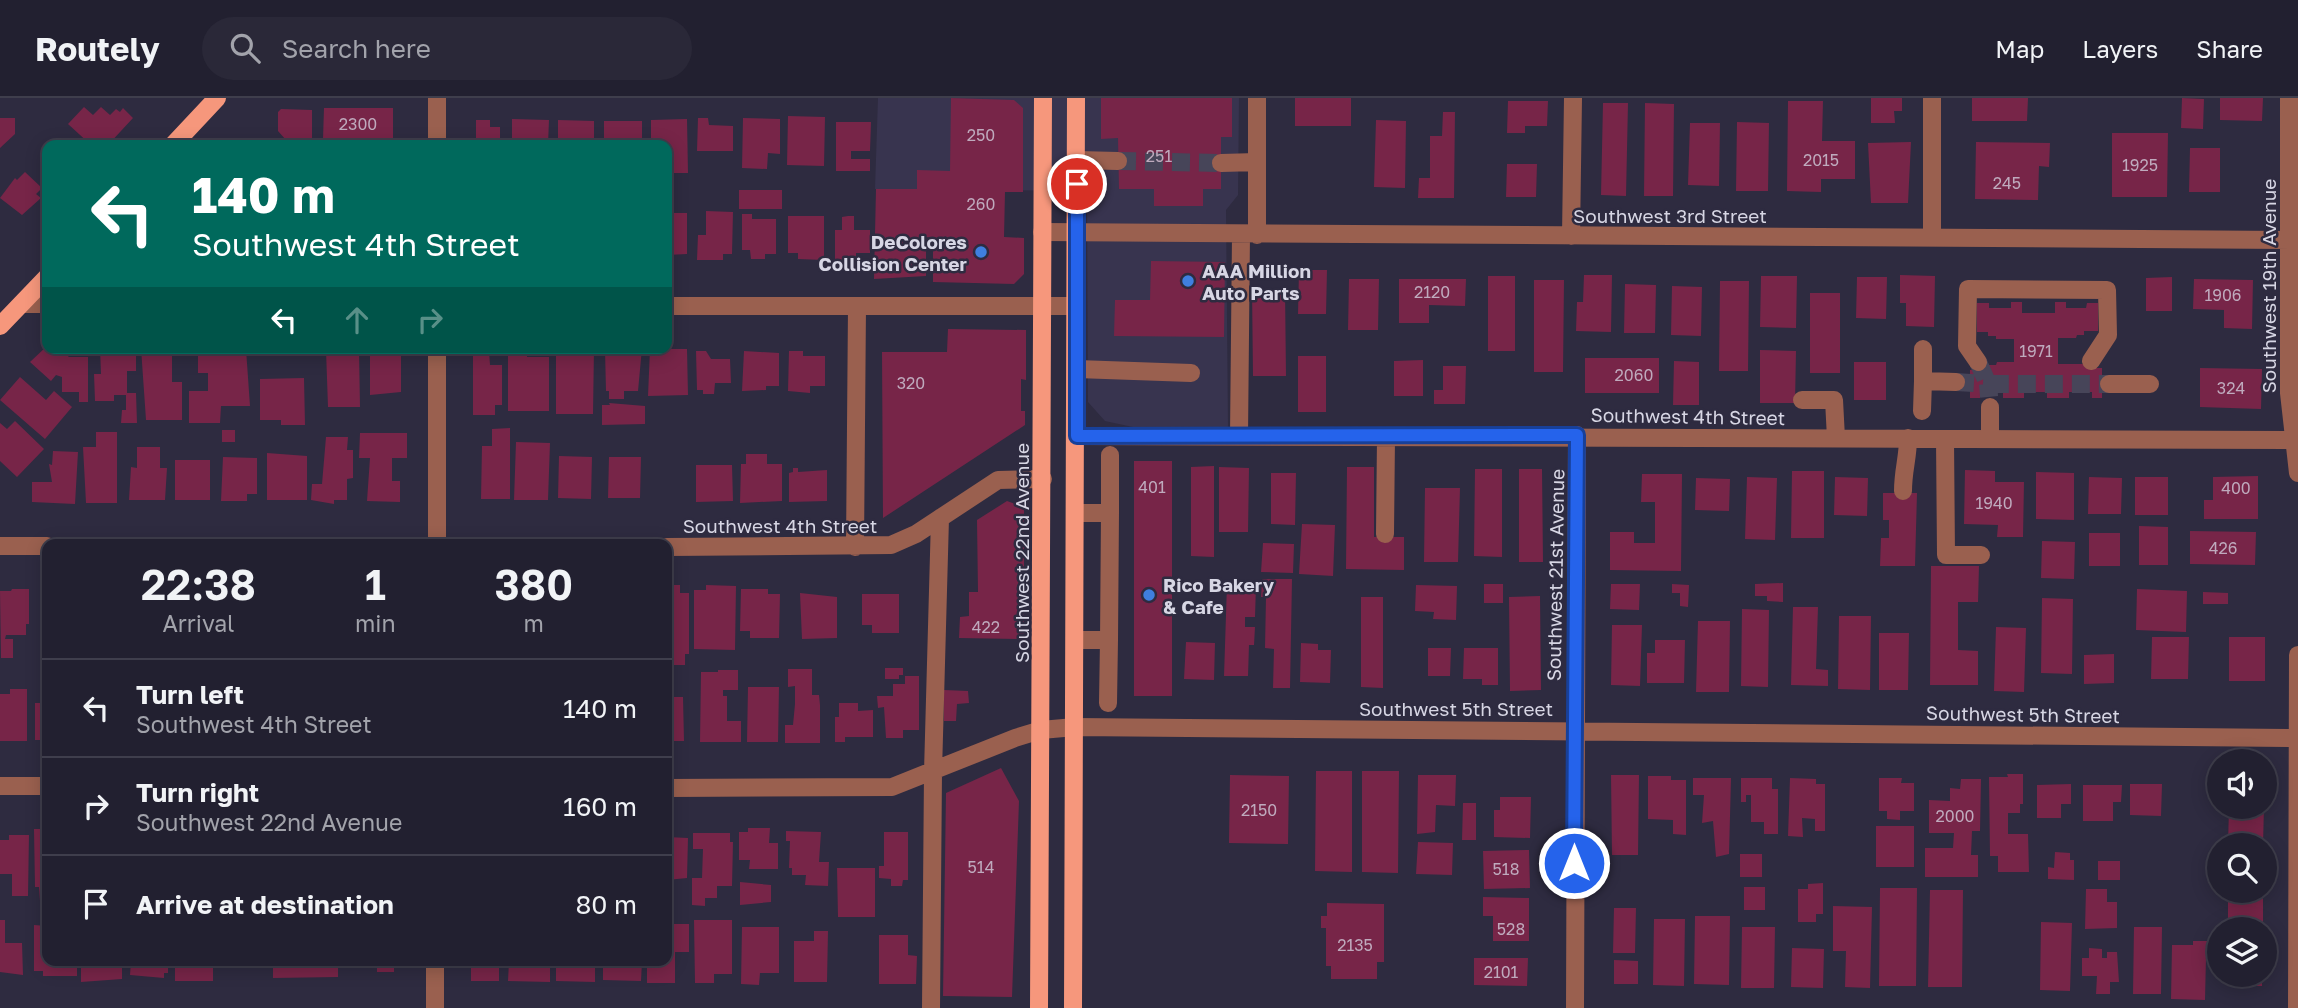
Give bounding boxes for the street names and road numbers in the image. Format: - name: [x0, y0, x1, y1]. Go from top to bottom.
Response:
- street label: Southwest 19th Avenue: [2257, 179, 2280, 393]
- street label: Southwest 3rd Street: [1573, 204, 1767, 227]
- street label: Southwest 4th Street: [1590, 403, 1786, 429]
- street label: Southwest 22nd Avenue: [1010, 443, 1033, 663]
- street label: Southwest 21st Avenue: [1542, 469, 1568, 681]
- street label: Southwest 4th Street: [683, 514, 877, 537]
- street label: Southwest 5th Street: [1359, 697, 1553, 720]
- street label: Southwest 5th Street: [1926, 701, 2120, 727]

